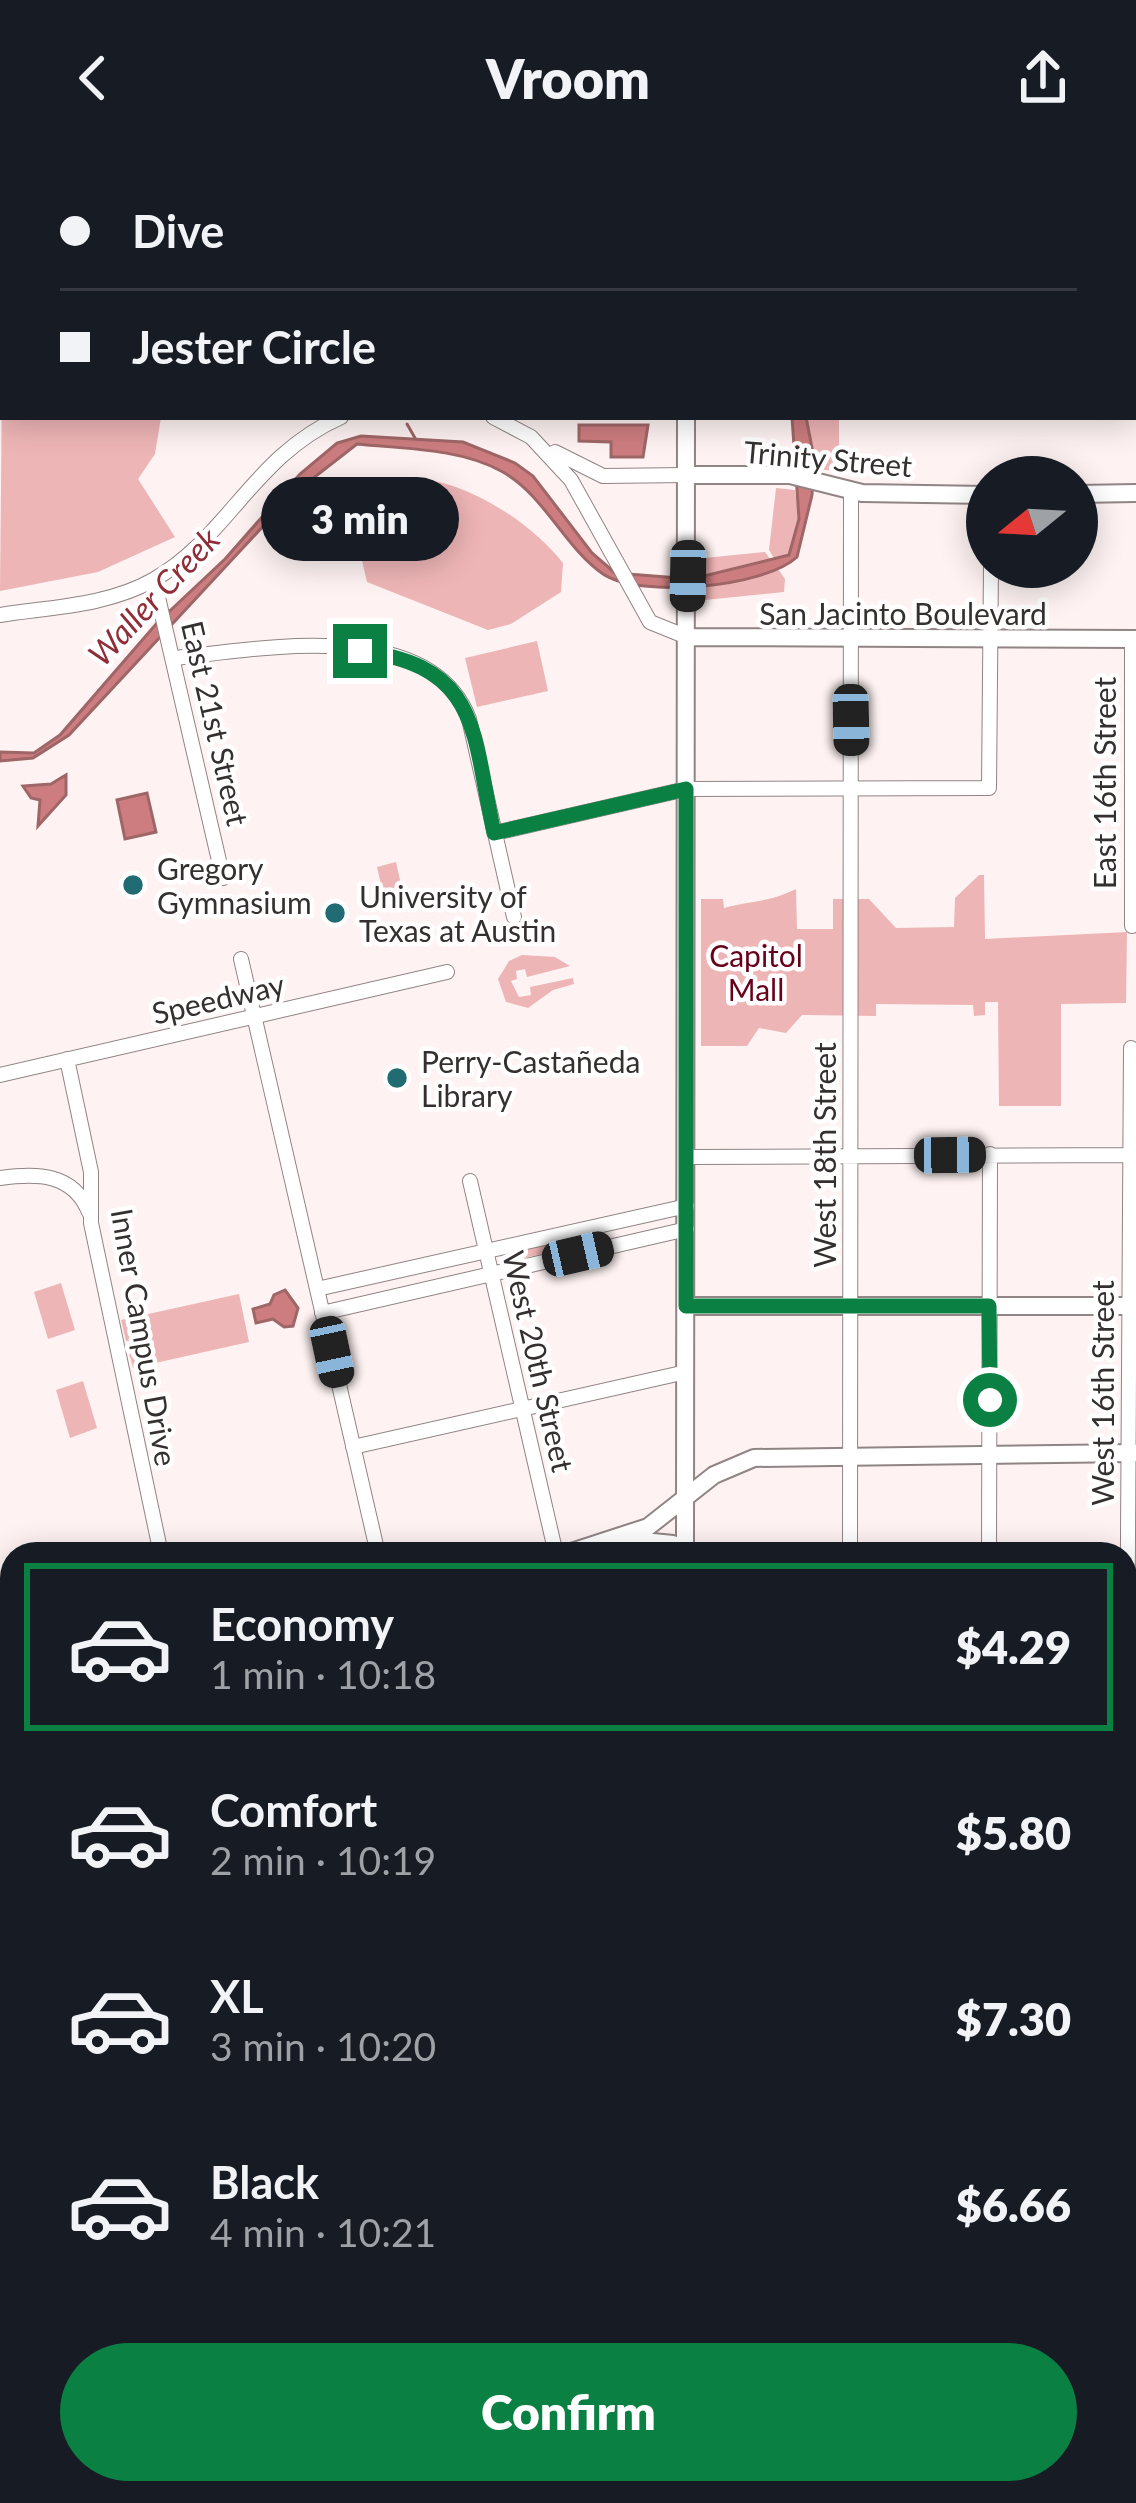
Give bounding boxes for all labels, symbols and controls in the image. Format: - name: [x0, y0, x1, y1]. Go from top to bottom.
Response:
- icon: back: [60, 45, 126, 111]
- icon: share: [1010, 45, 1076, 111]
- text: Vroom: [486, 46, 650, 111]
- text: Dive: [132, 204, 224, 258]
- text: Jester Circle: [132, 320, 376, 374]
- street label: Trinity Street: [742, 433, 914, 483]
- north arrow: [966, 456, 1098, 588]
- map controls: [966, 456, 1098, 588]
- callout: 3 min: [261, 477, 459, 561]
- text: 3 min: [311, 496, 409, 542]
- water label: Waller Creek: [79, 519, 227, 673]
- car: [669, 540, 707, 612]
- street label: San Jacinto Boulevard: [759, 595, 1047, 631]
- street label: East 21st Street: [175, 617, 257, 829]
- route end: [333, 624, 387, 678]
- street label: East 16th Street: [1086, 677, 1122, 889]
- car: [832, 684, 870, 756]
- place label: Gregory Gymnasium: [157, 850, 312, 920]
- marker: Gregory Gymnasium: [120, 872, 146, 898]
- place label: University of Texas at Austin: [359, 878, 556, 948]
- marker: University of Texas at Austin: [322, 900, 348, 926]
- park label: Capitol Mall: [709, 937, 803, 1007]
- street label: Speedway: [148, 965, 288, 1031]
- street label: West 18th Street: [806, 1042, 842, 1268]
- place label: Perry-Castañeda Library: [421, 1043, 640, 1113]
- marker: Perry-Castañeda Library: [384, 1065, 410, 1091]
- car: [914, 1136, 986, 1174]
- street label: Inner Campus Drive: [105, 1205, 185, 1469]
- car: [539, 1228, 617, 1280]
- street label: West 20th Street: [496, 1247, 582, 1475]
- street label: West 16th Street: [1084, 1280, 1120, 1506]
- car: [307, 1313, 357, 1391]
- route start: [963, 1373, 1017, 1427]
- icon: car: [66, 1593, 174, 1701]
- text: Economy: [210, 1597, 394, 1651]
- text: $4.29: [956, 1620, 1071, 1674]
- text: 1 min · 10:18: [210, 1651, 436, 1697]
- icon: car: [66, 1779, 174, 1887]
- text: Comfort: [210, 1783, 377, 1837]
- text: $5.80: [956, 1806, 1071, 1860]
- text: 2 min · 10:19: [210, 1837, 436, 1883]
- icon: car: [66, 1965, 174, 2073]
- text: XL: [210, 1969, 264, 2023]
- text: $7.30: [956, 1992, 1071, 2046]
- text: 3 min · 10:20: [210, 2023, 436, 2069]
- icon: car: [66, 2151, 174, 2259]
- text: Black: [210, 2155, 319, 2209]
- text: $6.66: [956, 2178, 1071, 2232]
- text: 4 min · 10:21: [210, 2209, 436, 2255]
- button: Confirm: [60, 2343, 1077, 2481]

